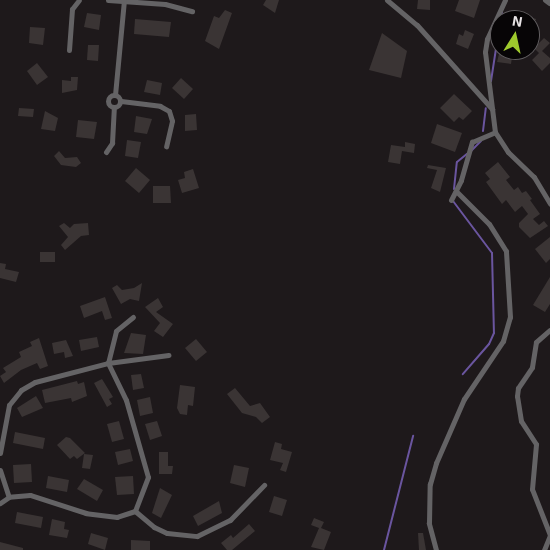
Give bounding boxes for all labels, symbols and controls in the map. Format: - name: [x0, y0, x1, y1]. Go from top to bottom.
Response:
- north arrow: [490, 10, 540, 60]
- text: N: [511, 11, 524, 30]

